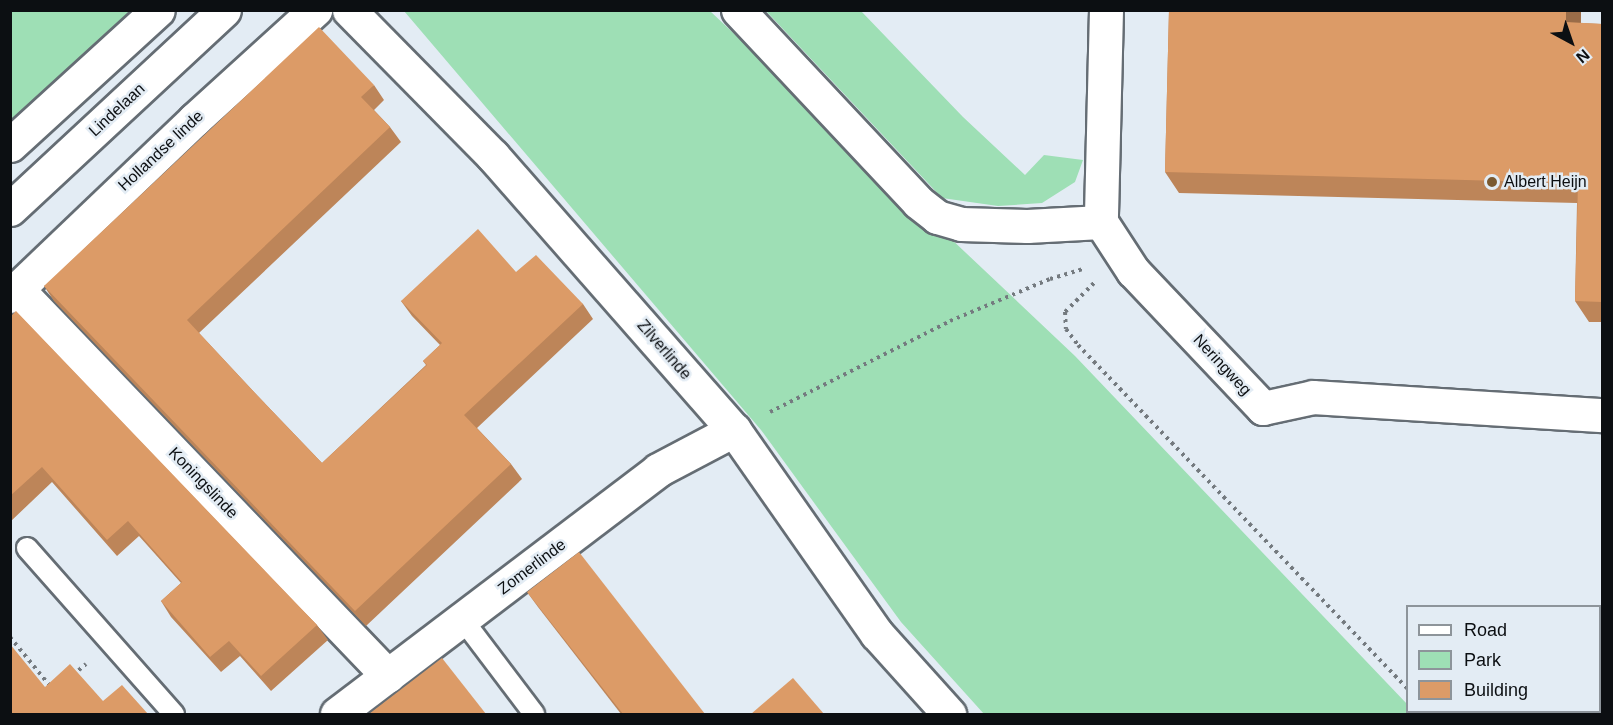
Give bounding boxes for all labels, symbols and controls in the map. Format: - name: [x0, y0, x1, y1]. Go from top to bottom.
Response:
- north arrow: [1541, 12, 1601, 72]
- text: N: [1573, 46, 1593, 66]
- street label: Lindelaan: [85, 79, 149, 141]
- street label: Hollandse linde: [114, 107, 208, 195]
- place label: Albert Heijn: [1504, 172, 1587, 192]
- marker: Albert Heijn: [1485, 175, 1499, 189]
- street label: Zilverlinde: [633, 316, 695, 384]
- street label: Neringweg: [1189, 330, 1255, 400]
- street label: Koningslinde: [164, 443, 242, 523]
- street label: Zomerlinde: [494, 535, 570, 599]
- legend: [1406, 605, 1601, 713]
- text: Road: [1464, 620, 1507, 640]
- text: Park: [1464, 650, 1501, 670]
- text: Building: [1464, 680, 1528, 700]

